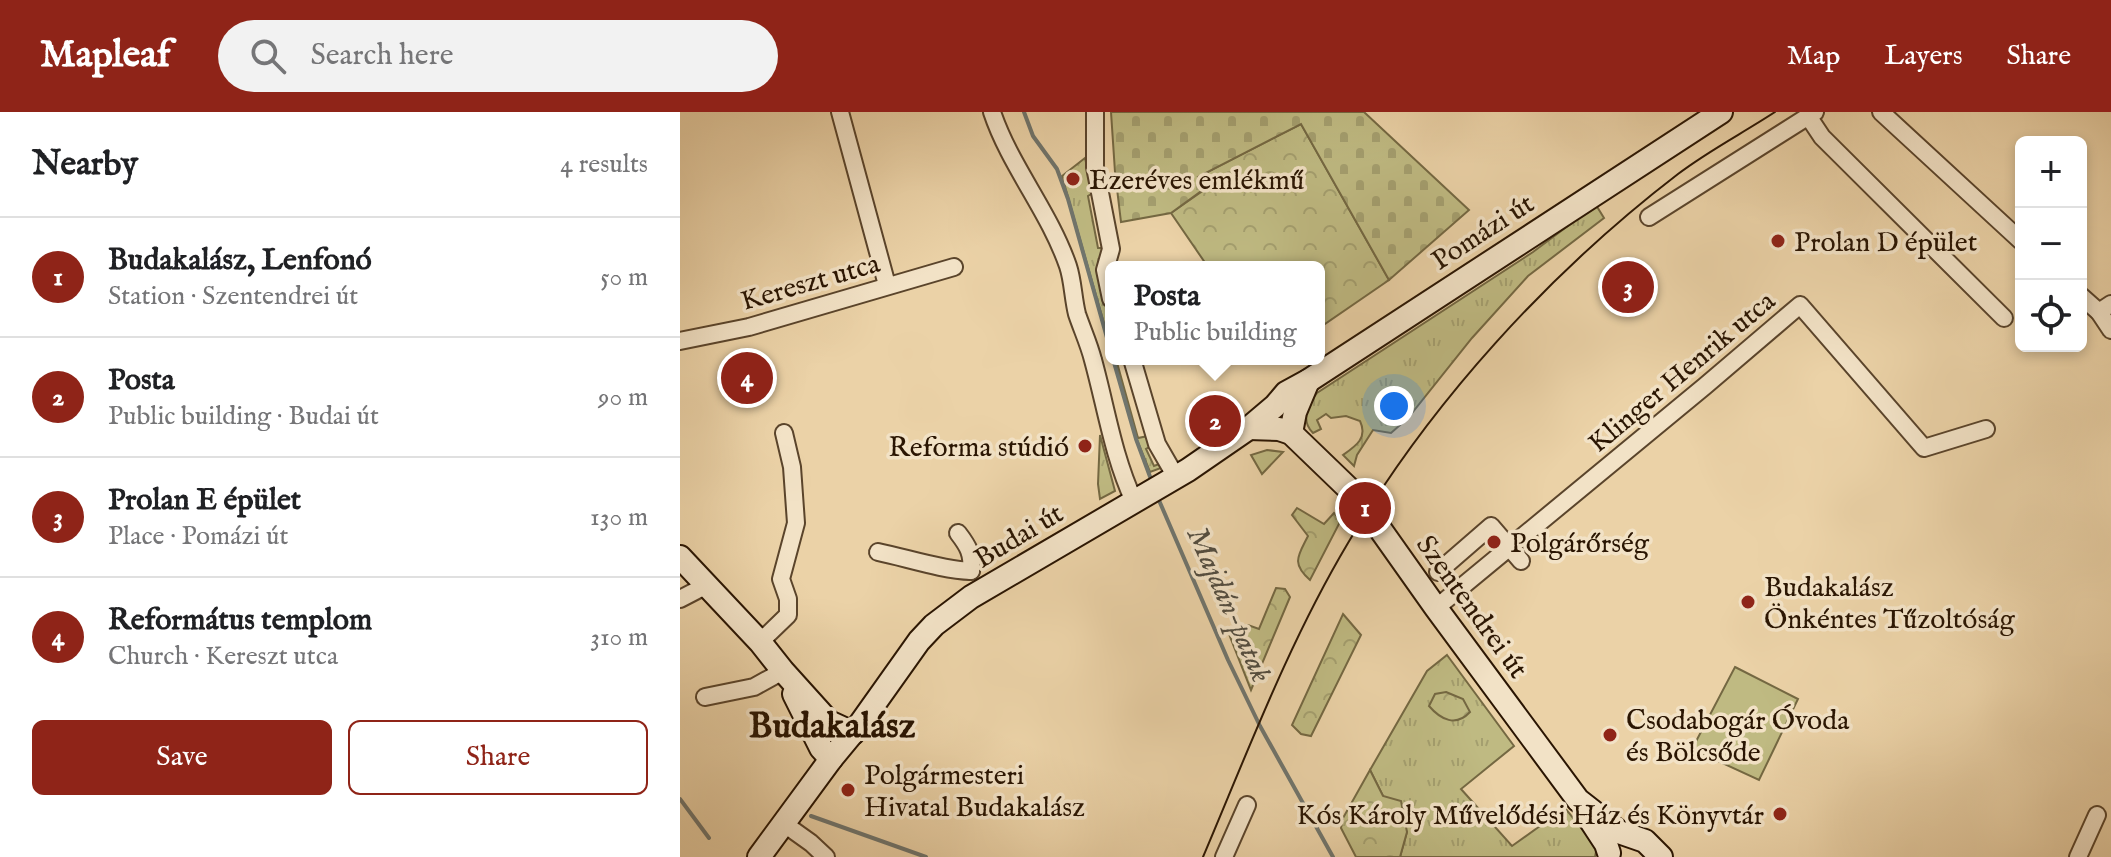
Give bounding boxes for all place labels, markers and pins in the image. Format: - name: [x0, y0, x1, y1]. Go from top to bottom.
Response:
- place label: Ezeréves emlékmű: [1089, 164, 1304, 199]
- marker: Ezeréves emlékmű: [1064, 170, 1082, 188]
- place label: Prolan D épület: [1794, 226, 1978, 261]
- marker: Prolan D épület: [1769, 232, 1787, 250]
- pin: 3: [1602, 257, 1654, 317]
- pin: 4: [721, 348, 773, 408]
- pin: 2: [1189, 391, 1241, 451]
- place label: Reforma stúdió: [889, 431, 1069, 466]
- marker: Reforma stúdió: [1076, 437, 1094, 455]
- pin: 1: [1339, 478, 1391, 538]
- place label: Polgárőrség: [1510, 527, 1650, 562]
- marker: Polgárőrség: [1485, 533, 1503, 551]
- place label: Budakalász Önkéntes Tűzoltóság: [1764, 571, 2015, 638]
- marker: Budakalász Önkéntes Tűzoltóság: [1739, 593, 1757, 611]
- place label: Csodabogár Óvoda és Bölcsőde: [1626, 704, 1850, 771]
- marker: Csodabogár Óvoda és Bölcsőde: [1601, 726, 1619, 744]
- place label: Polgármesteri Hivatal Budakalász: [864, 759, 1085, 826]
- marker: Polgármesteri Hivatal Budakalász: [839, 781, 857, 799]
- place label: Kós Károly Művelődési Ház és Könyvtár: [1296, 799, 1764, 834]
- marker: Kós Károly Művelődési Ház és Könyvtár: [1771, 805, 1789, 823]

